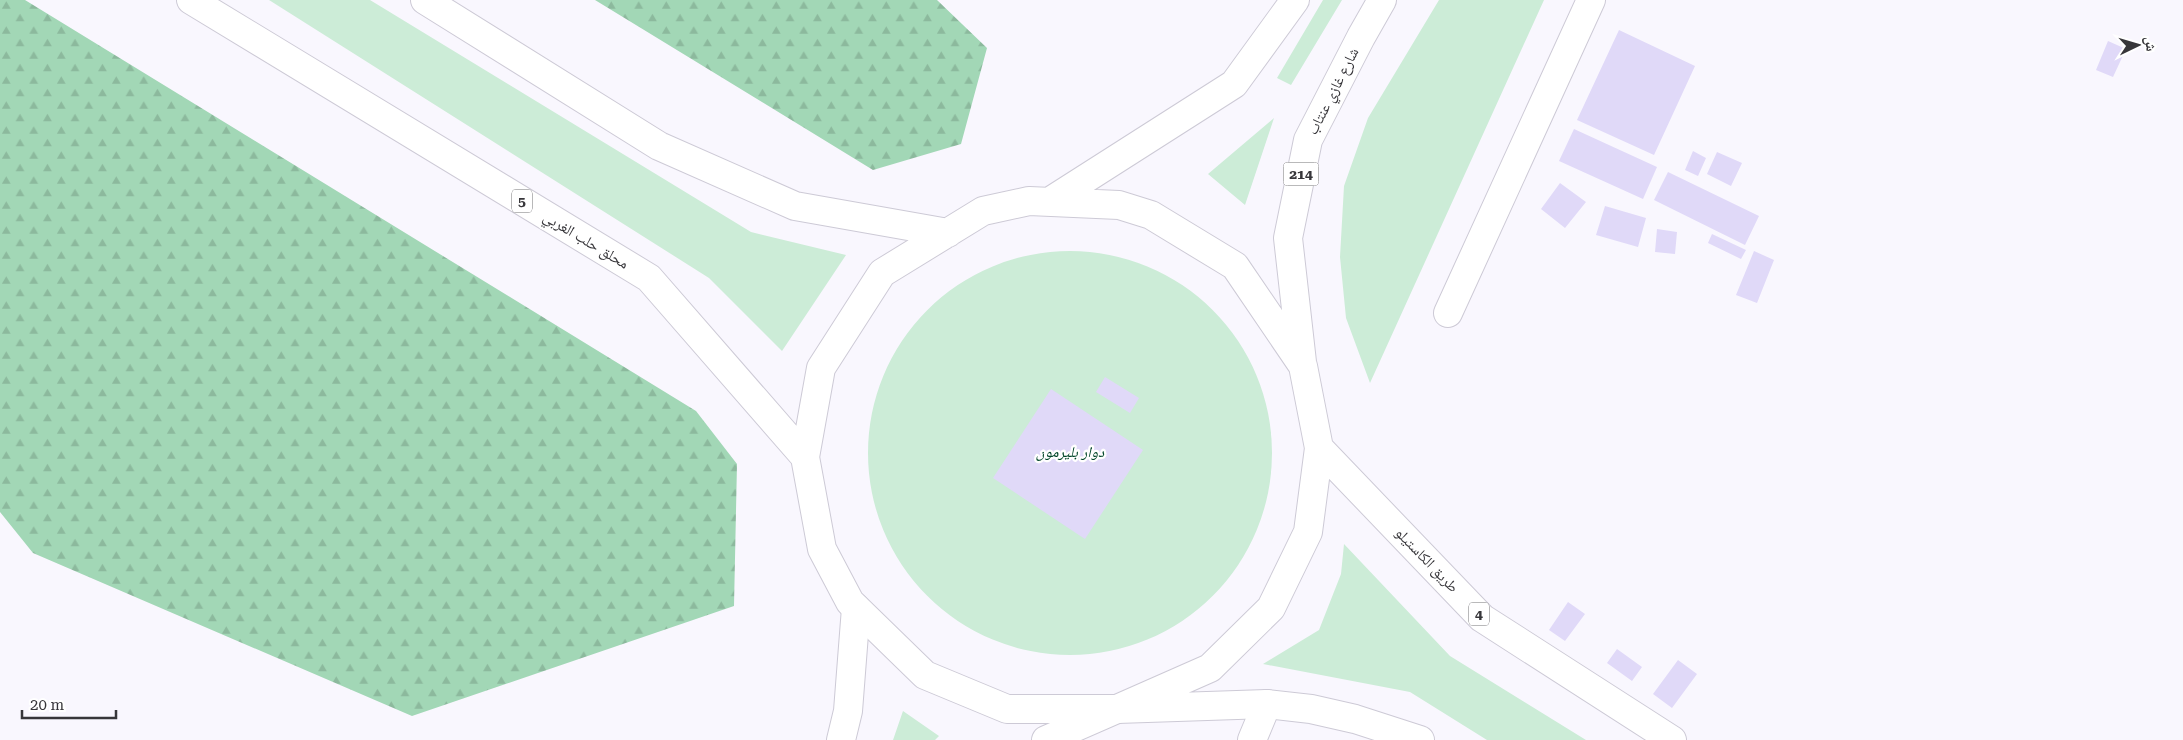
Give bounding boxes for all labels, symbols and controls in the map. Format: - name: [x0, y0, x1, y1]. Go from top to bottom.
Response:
- north arrow: [2113, 20, 2163, 70]
- text: ش: [2141, 36, 2160, 52]
- street label: شارع غازي عنتاب: [1303, 44, 1365, 139]
- road number: 214: [1284, 162, 1318, 185]
- road number: 5: [512, 190, 532, 212]
- street label: محلق حلب الغربي: [538, 207, 632, 275]
- park label: دوار بليرمون: [1036, 443, 1105, 461]
- street label: طريق الكاستيلو: [1391, 524, 1462, 597]
- road number: 4: [1469, 602, 1489, 626]
- scale bar: [22, 688, 116, 720]
- text: 20 m: [30, 696, 65, 714]

